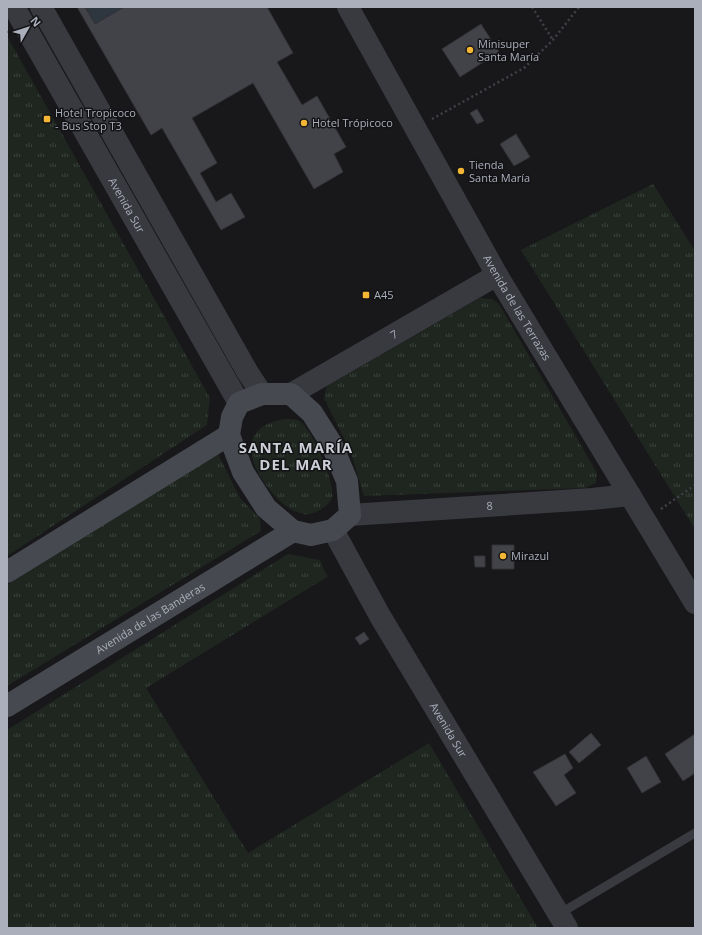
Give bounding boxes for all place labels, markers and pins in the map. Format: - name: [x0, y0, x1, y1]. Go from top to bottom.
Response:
- place label: Minisuper Santa María: [478, 36, 539, 64]
- marker: Minisuper Santa María: [465, 45, 475, 55]
- place label: Hotel Tropicoco - Bus Stop T3: [55, 105, 136, 133]
- marker: Hotel Tropicoco - Bus Stop T3: [42, 114, 52, 124]
- place label: Hotel Trópicoco: [312, 115, 393, 130]
- marker: Hotel Trópicoco: [299, 118, 309, 128]
- place label: Tienda Santa María: [469, 157, 530, 185]
- marker: Tienda Santa María: [456, 166, 466, 176]
- place label: A45: [374, 287, 394, 302]
- marker: A45: [361, 290, 371, 300]
- place label: Mirazul: [511, 548, 549, 563]
- marker: Mirazul: [498, 551, 508, 561]

